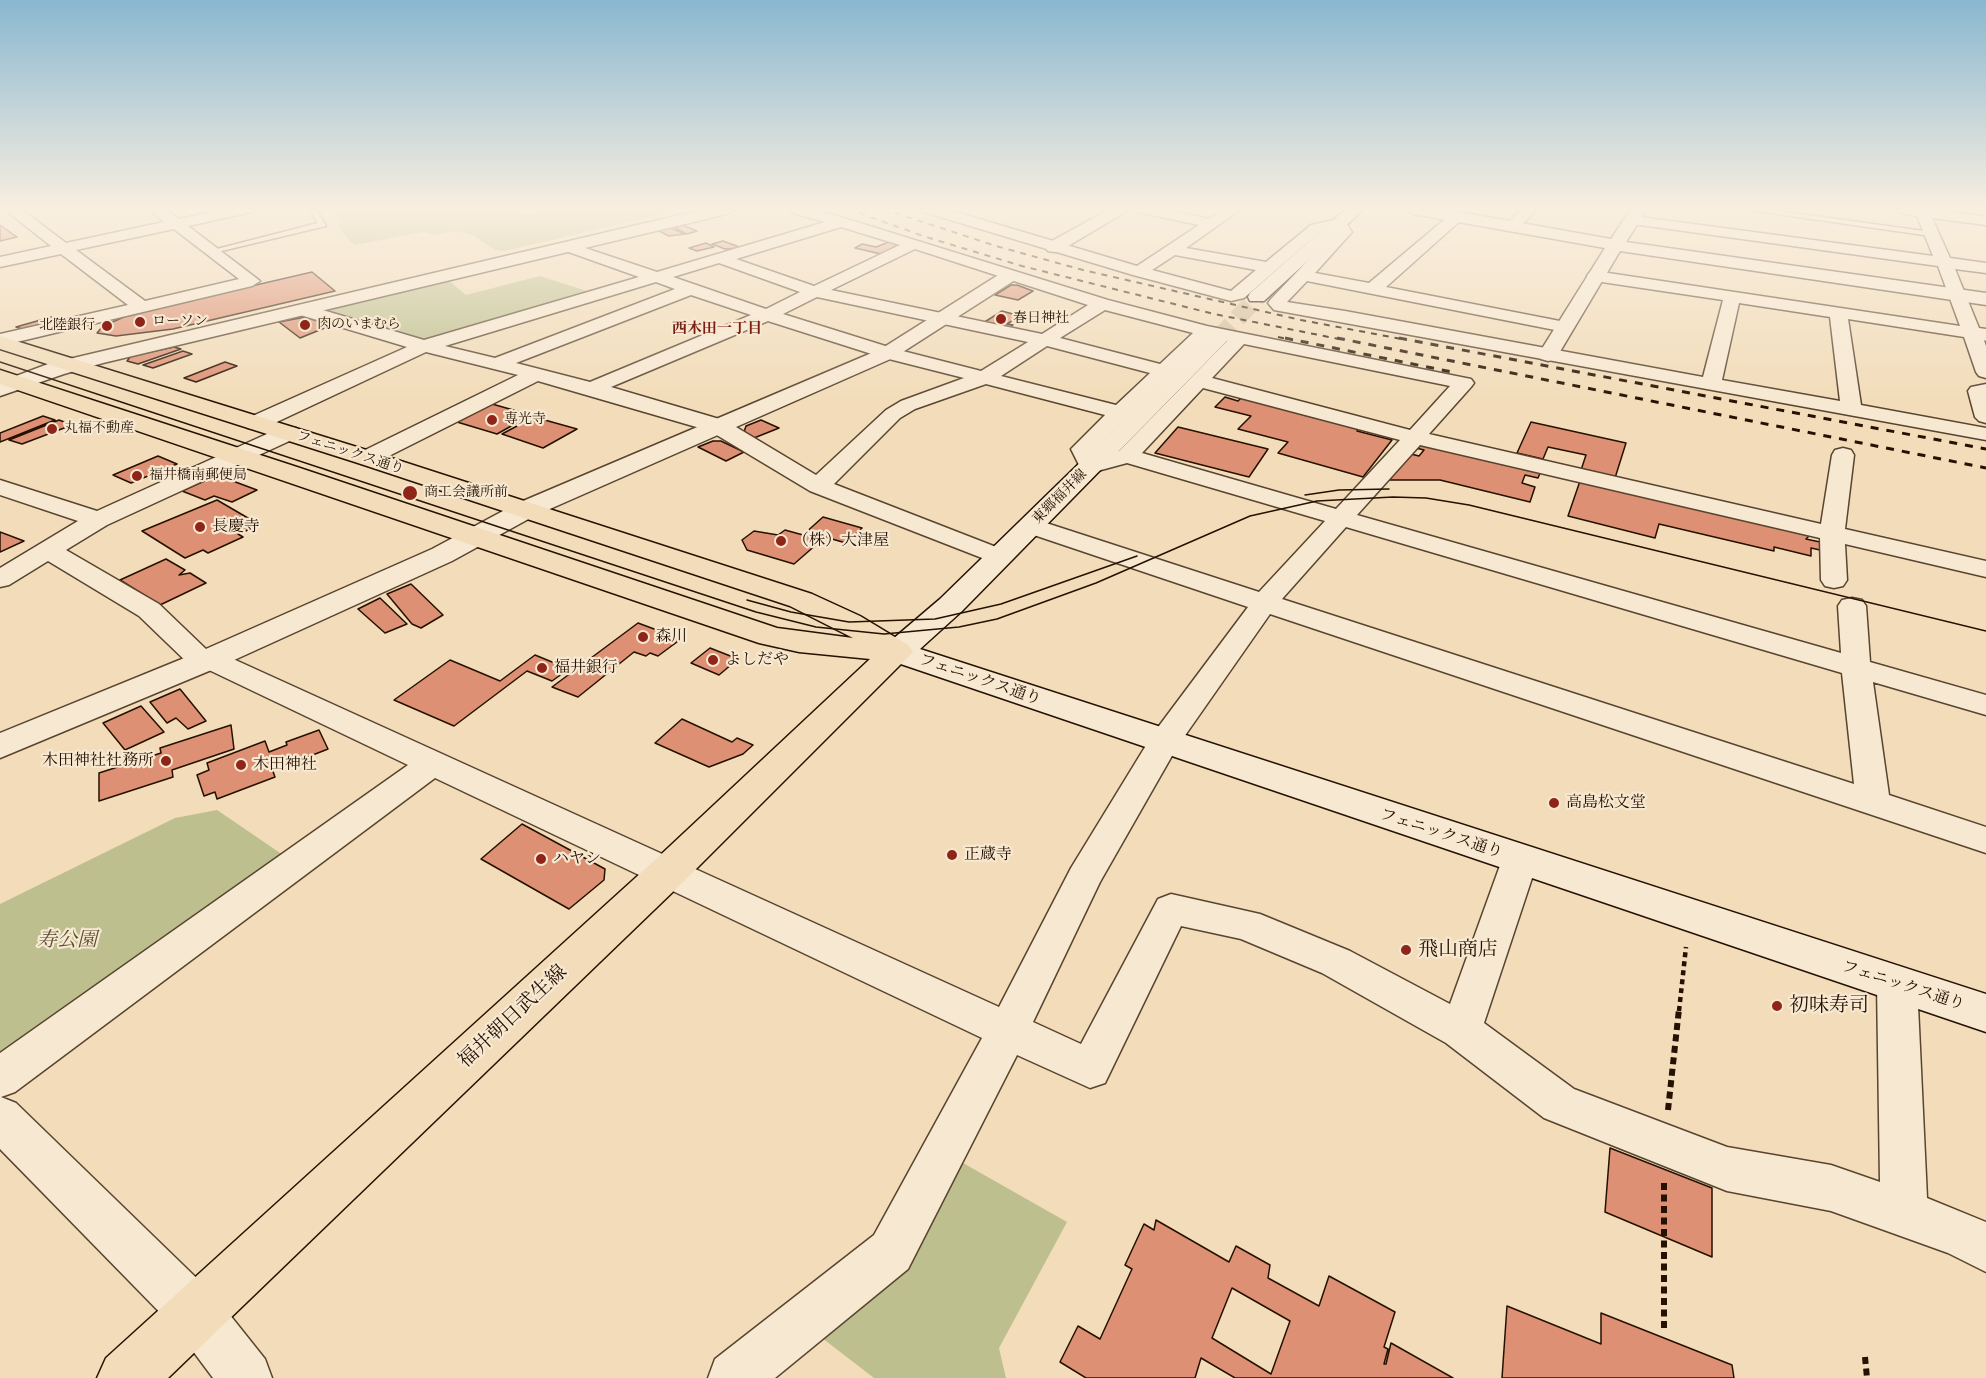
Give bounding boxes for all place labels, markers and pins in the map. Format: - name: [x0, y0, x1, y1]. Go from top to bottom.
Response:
- place label: 春日神社: [1013, 311, 1069, 327]
- marker: 春日神社: [994, 312, 1008, 326]
- place label: ローソン: [152, 314, 208, 330]
- marker: ローソン: [133, 315, 147, 329]
- place label: 肉のいまむら: [317, 317, 401, 333]
- place label: 北陸銀行: [39, 318, 95, 334]
- marker: 肉のいまむら: [298, 318, 312, 332]
- marker: 北陸銀行: [100, 319, 114, 333]
- place label: 専光寺: [504, 412, 546, 428]
- marker: 専光寺: [485, 413, 499, 427]
- place label: 丸福不動産: [64, 421, 134, 437]
- marker: 丸福不動産: [45, 422, 59, 436]
- place label: 福井橋南郵便局: [149, 468, 247, 484]
- marker: 福井橋南郵便局: [130, 469, 144, 483]
- marker: 商工会議所前: [401, 484, 419, 502]
- place label: 商工会議所前: [424, 485, 508, 501]
- place label: 長慶寺: [212, 517, 260, 537]
- marker: 長慶寺: [193, 520, 207, 534]
- place label: （株）大津屋: [793, 531, 889, 551]
- marker: （株）大津屋: [774, 534, 788, 548]
- place label: 森川: [655, 627, 687, 647]
- marker: 森川: [636, 630, 650, 644]
- place label: よしだや: [725, 650, 789, 670]
- marker: よしだや: [706, 653, 720, 667]
- place label: 福井銀行: [554, 658, 618, 678]
- marker: 福井銀行: [535, 661, 549, 675]
- place label: 木田神社社務所: [42, 751, 154, 771]
- marker: 木田神社社務所: [159, 754, 173, 768]
- place label: 木田神社: [253, 755, 317, 775]
- marker: 木田神社: [234, 758, 248, 772]
- place label: 高島松文堂: [1566, 793, 1646, 813]
- marker: 高島松文堂: [1547, 796, 1561, 810]
- place label: 正蔵寺: [964, 845, 1012, 865]
- marker: 正蔵寺: [945, 848, 959, 862]
- place label: ハヤシ: [553, 849, 601, 869]
- marker: ハヤシ: [534, 852, 548, 866]
- place label: 飛山商店: [1418, 938, 1498, 962]
- marker: 飛山商店: [1399, 943, 1413, 957]
- place label: 初味寿司: [1789, 994, 1869, 1018]
- marker: 初味寿司: [1770, 999, 1784, 1013]

